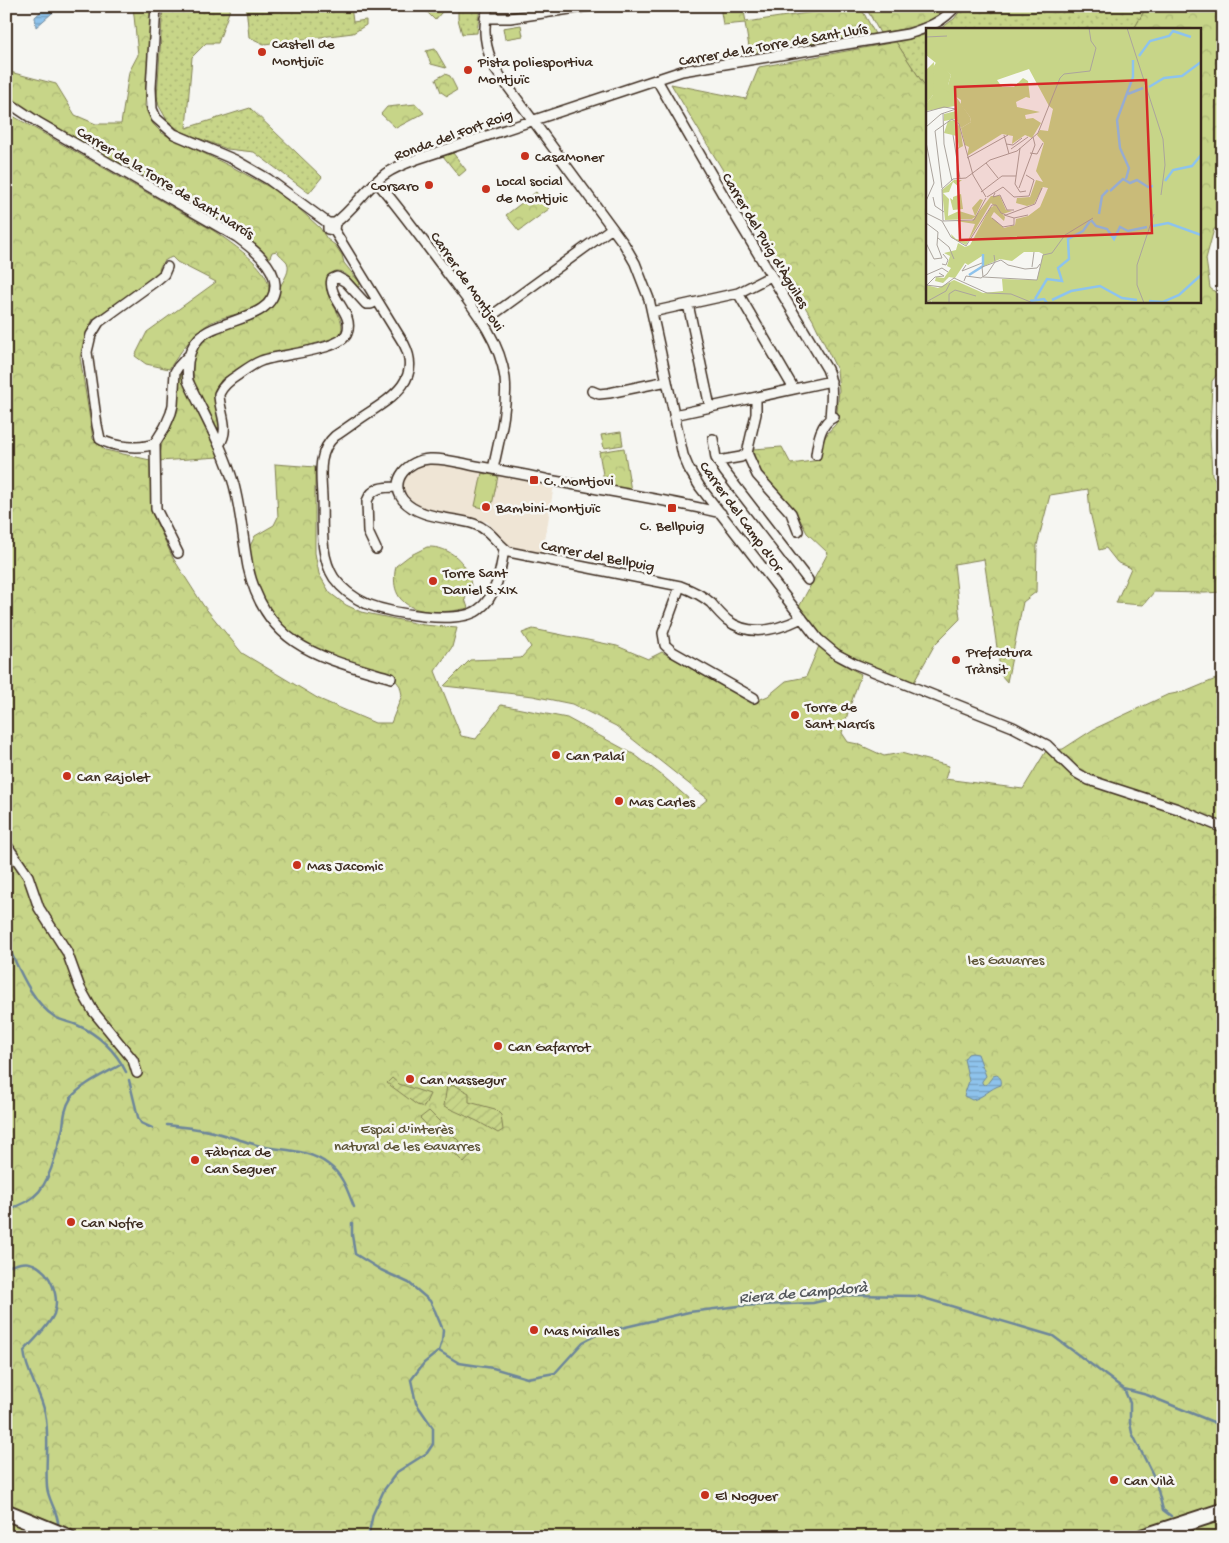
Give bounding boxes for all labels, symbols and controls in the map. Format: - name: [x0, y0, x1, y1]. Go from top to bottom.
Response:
- street label: Carrer de la Torre de Sant Lluís: [678, 20, 870, 71]
- inset map: [926, 28, 1202, 302]
- place label: Castell de Montjuïc: [272, 36, 335, 71]
- marker: Castell de Montjuïc: [256, 46, 268, 58]
- place label: Pista poliesportiva Montjuïc: [477, 54, 594, 89]
- marker: Pista poliesportiva Montjuïc: [462, 64, 474, 76]
- street label: Ronda del Fort Roig: [392, 106, 515, 166]
- street label: Carrer de la Torre de Sant Narcís: [73, 123, 257, 244]
- place label: CasaMoner: [535, 149, 605, 167]
- marker: CasaMoner: [519, 150, 531, 162]
- street label: Carrer del Puig d'Àguiles: [717, 170, 812, 312]
- place label: Local social de Montjuic: [496, 173, 568, 208]
- place label: Corsaro: [371, 178, 419, 196]
- marker: Corsaro: [423, 179, 435, 191]
- marker: Local social de Montjuic: [480, 183, 492, 195]
- street label: Carrer de Montjovi: [425, 229, 507, 335]
- street label: Carrer del Camp d'Or: [694, 458, 787, 577]
- place label: C. Montjovi: [544, 473, 614, 491]
- marker: C. Montjovi: [528, 474, 540, 486]
- place label: Bambini-Montjuïc: [495, 500, 601, 518]
- marker: Bambini-Montjuïc: [480, 501, 492, 513]
- marker: C. Bellpuig: [666, 502, 678, 514]
- place label: C. Bellpuig: [640, 518, 704, 536]
- street label: Carrer del Bellpuig: [539, 537, 656, 577]
- place label: Torre Sant Daniel S.XIX: [442, 565, 518, 600]
- marker: Torre Sant Daniel S.XIX: [427, 575, 439, 587]
- place label: Prefactura Trànsit: [965, 644, 1033, 679]
- marker: Prefactura Trànsit: [950, 654, 962, 666]
- place label: Torre de Sant Narcís: [804, 699, 875, 734]
- marker: Torre de Sant Narcís: [789, 709, 801, 721]
- place label: Can Palaí: [566, 748, 625, 766]
- marker: Can Palaí: [550, 749, 562, 761]
- place label: Can Rajolet: [77, 769, 152, 787]
- marker: Can Rajolet: [61, 770, 73, 782]
- place label: Mas Carles: [629, 794, 696, 812]
- marker: Mas Carles: [613, 795, 625, 807]
- place label: Mas Jacomic: [307, 858, 384, 876]
- marker: Mas Jacomic: [291, 859, 303, 871]
- park label: les Gavarres: [968, 952, 1045, 970]
- place label: Can Gafarrot: [508, 1039, 592, 1057]
- marker: Can Gafarrot: [492, 1040, 504, 1052]
- place label: Can Massegur: [420, 1072, 507, 1090]
- marker: Can Massegur: [404, 1073, 416, 1085]
- park label: Espai d'interès natural de les Gavarres: [334, 1121, 480, 1156]
- place label: Fàbrica de Can Seguer: [204, 1144, 277, 1179]
- marker: Fàbrica de Can Seguer: [189, 1154, 201, 1166]
- place label: Can Nofre: [81, 1215, 144, 1233]
- marker: Can Nofre: [65, 1216, 77, 1228]
- water label: Riera de Campdorà: [738, 1279, 869, 1310]
- place label: Mas Miralles: [544, 1323, 619, 1341]
- marker: Mas Miralles: [528, 1324, 540, 1336]
- place label: Can Vilà: [1124, 1473, 1175, 1491]
- marker: Can Vilà: [1108, 1474, 1120, 1486]
- place label: El Noguer: [715, 1488, 779, 1506]
- marker: El Noguer: [699, 1489, 711, 1501]

